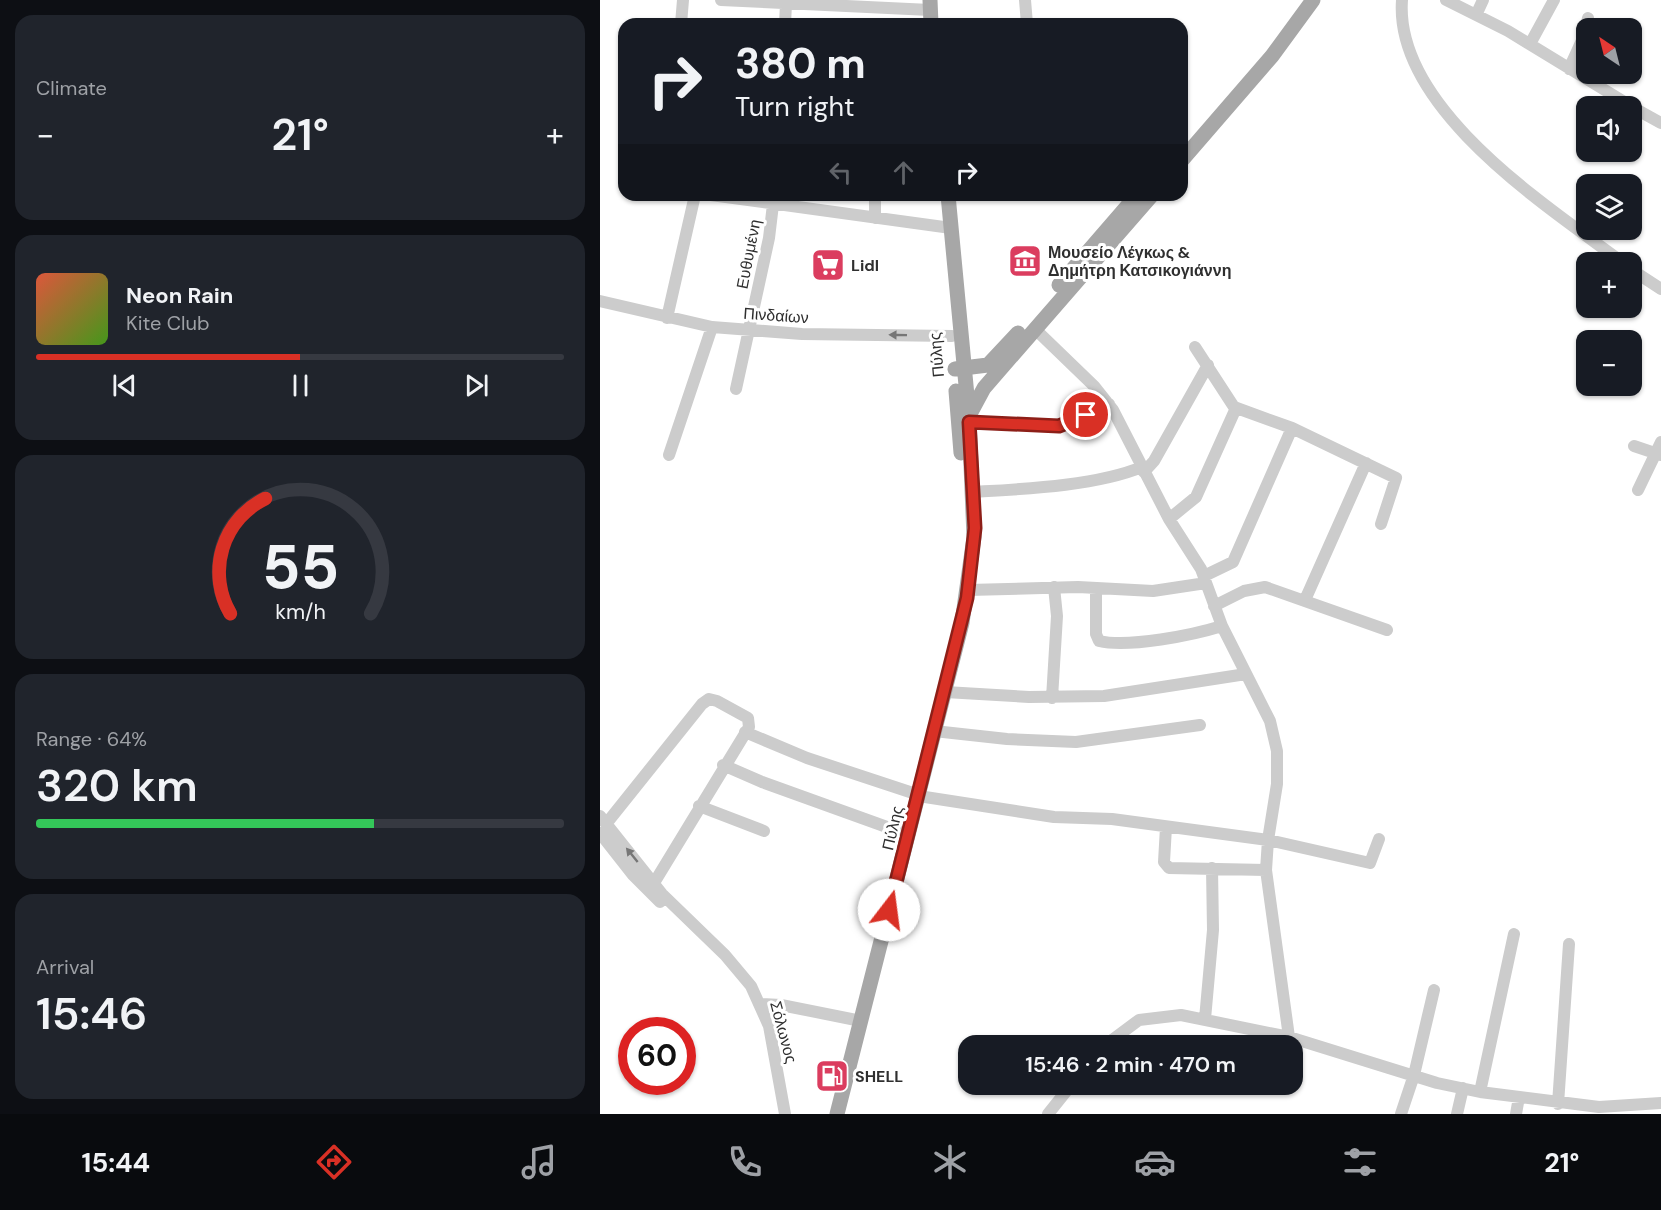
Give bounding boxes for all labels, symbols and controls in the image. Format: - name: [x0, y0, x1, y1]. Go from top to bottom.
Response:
- north arrow: [1576, 18, 1642, 84]
- map controls: [1576, 18, 1642, 396]
- text: 380 m: [735, 36, 866, 91]
- icon: right: [636, 42, 714, 120]
- text: Climate: [36, 75, 107, 101]
- text: Turn right: [735, 89, 855, 124]
- button: sound: [1576, 96, 1642, 162]
- text: 21°: [271, 105, 329, 164]
- text: −: [36, 113, 54, 156]
- text: +: [546, 113, 564, 156]
- icon: left: [824, 156, 857, 189]
- icon: ahead: [887, 156, 920, 189]
- icon: right: [950, 156, 983, 189]
- button: layers: [1576, 174, 1642, 240]
- street label: Ευθυμένη: [731, 218, 766, 291]
- place label: Μουσείο Λέγκως & Δημήτρη Κατσικογιάννη: [1048, 242, 1231, 281]
- museum icon: Μουσείο Λέγκως & Δημήτρη Κατσικογιάννη: [1007, 243, 1043, 279]
- supermarket icon: Lidl: [810, 247, 846, 283]
- button: +: [1576, 252, 1642, 318]
- place label: Lidl: [851, 255, 879, 276]
- text: Neon Rain: [126, 281, 233, 310]
- street label: Πινδαίων: [743, 303, 809, 328]
- text: Kite Club: [126, 310, 210, 336]
- one-way arrow: [889, 330, 908, 340]
- button: −: [1576, 330, 1642, 396]
- street label: Πύλης: [924, 331, 949, 378]
- icon: previous: [108, 369, 141, 402]
- icon: pause: [284, 369, 317, 402]
- icon: next: [460, 369, 493, 402]
- pin: [1060, 389, 1111, 440]
- icon: arrive: [1069, 398, 1102, 431]
- text: 55: [261, 526, 339, 607]
- text: km/h: [275, 598, 325, 626]
- text: Range · 64%: [36, 726, 147, 752]
- text: 320 km: [36, 756, 198, 815]
- street label: Πύλης: [877, 804, 908, 852]
- one-way arrow: [626, 848, 638, 863]
- position arrow: [857, 878, 921, 942]
- text: Arrival: [36, 954, 94, 980]
- text: 15:46: [36, 984, 147, 1043]
- street label: Σόλωνος: [765, 999, 802, 1066]
- speed limit sign: 60: [618, 1017, 696, 1095]
- text: 15:46 · 2 min · 470 m: [1025, 1050, 1236, 1079]
- fuel station icon: SHELL: [814, 1058, 850, 1094]
- place label: SHELL: [855, 1066, 903, 1087]
- icon: directions: [313, 1141, 355, 1183]
- icon: music: [518, 1141, 560, 1183]
- icon: phone: [724, 1141, 766, 1183]
- icon: climate: [929, 1141, 971, 1183]
- icon: car: [1134, 1141, 1176, 1183]
- icon: filters: [1339, 1141, 1381, 1183]
- text: 15:44: [82, 1145, 150, 1180]
- text: 21°: [1544, 1145, 1579, 1180]

